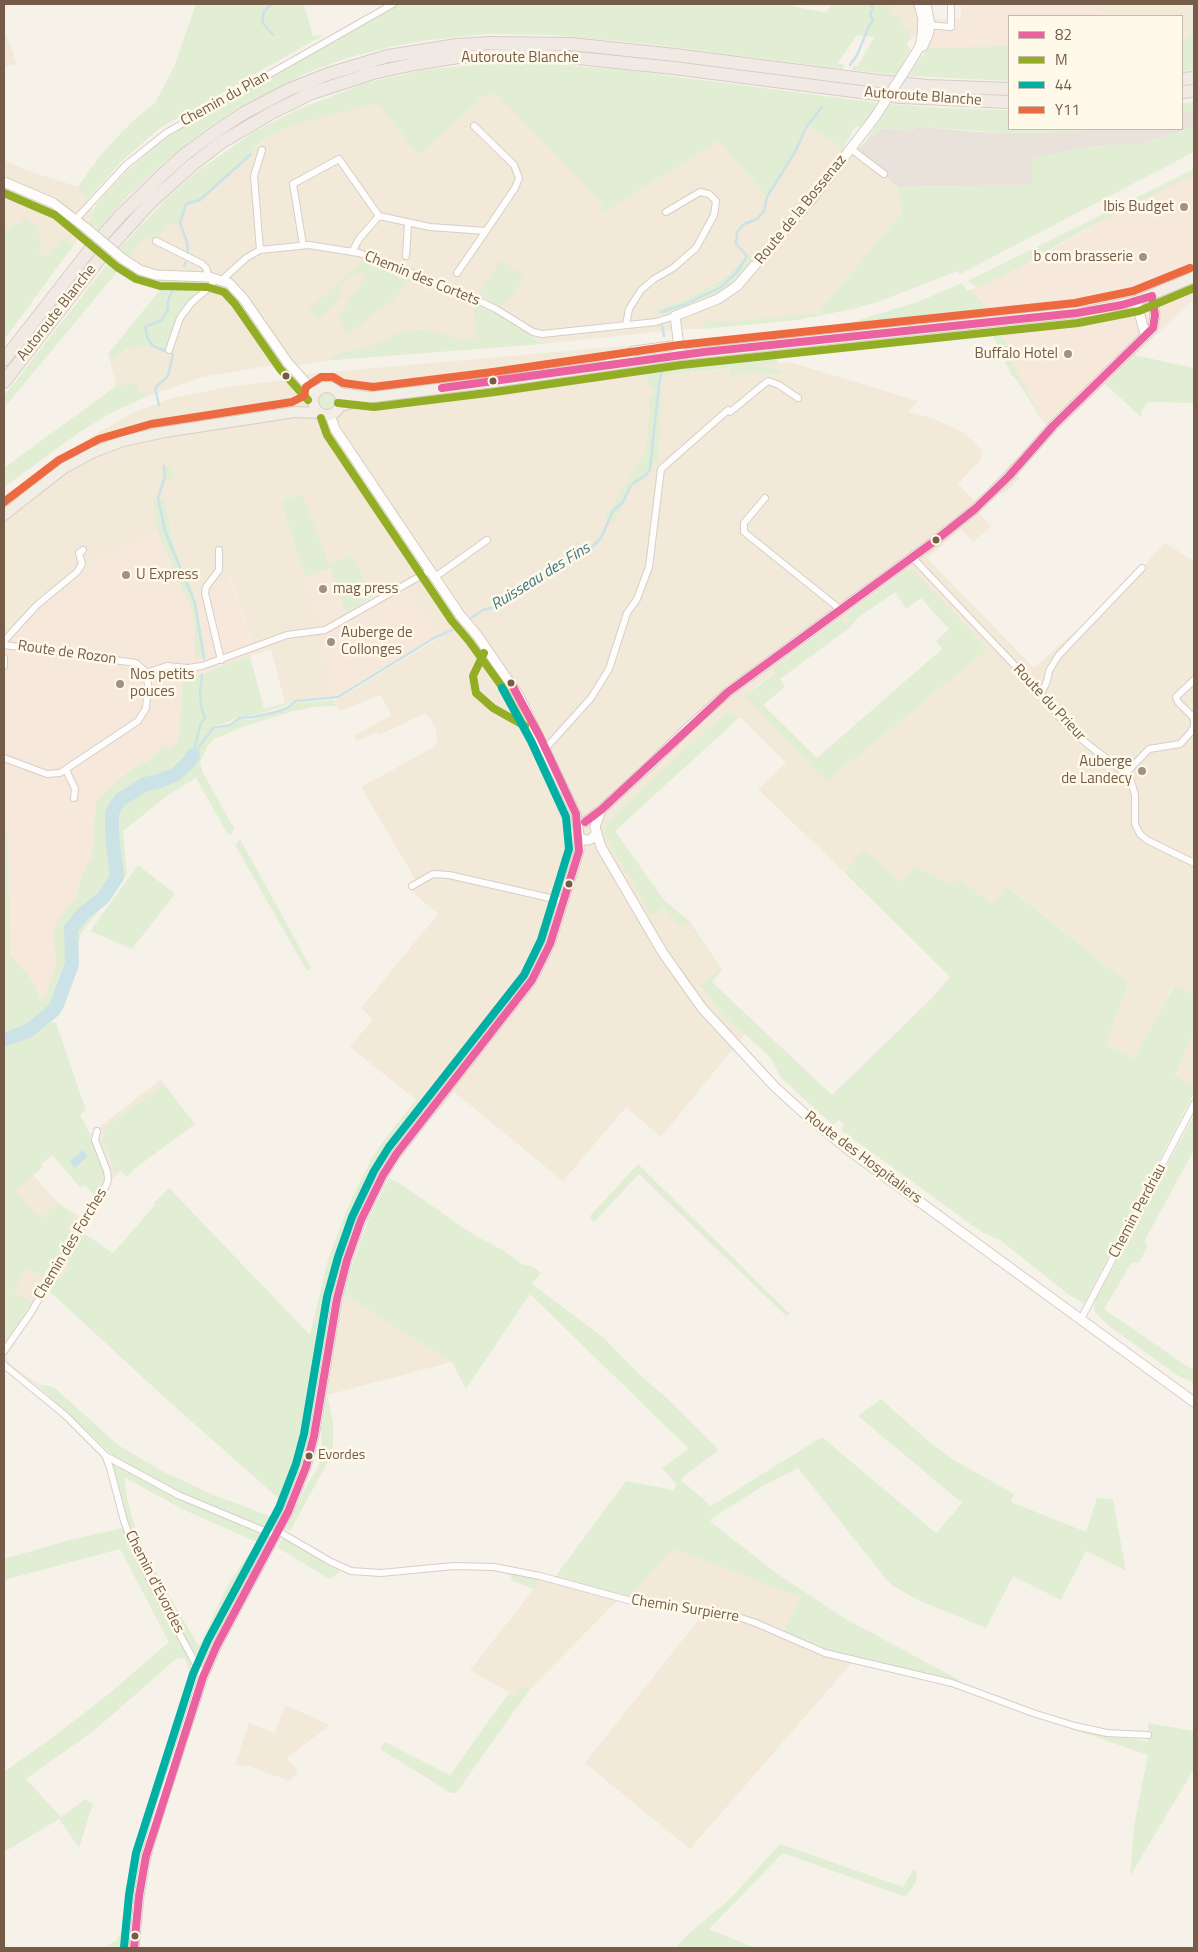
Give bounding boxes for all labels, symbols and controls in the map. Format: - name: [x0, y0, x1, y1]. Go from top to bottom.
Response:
- legend: [1008, 15, 1183, 130]
- text: 82: [1055, 23, 1072, 46]
- text: M: [1055, 48, 1068, 71]
- street label: Autoroute Blanche: [461, 49, 579, 67]
- street label: Chemin du Plan: [178, 67, 272, 131]
- text: 44: [1055, 73, 1072, 96]
- street label: Autoroute Blanche: [864, 84, 982, 110]
- text: Y11: [1055, 98, 1080, 121]
- street label: Route de la Bossenaz: [751, 152, 851, 268]
- place label: Ibis Budget: [1103, 198, 1174, 216]
- marker: Ibis Budget: [1178, 201, 1190, 213]
- street label: Chemin des Cortets: [362, 248, 482, 310]
- place label: b com brasserie: [1033, 248, 1133, 266]
- marker: b com brasserie: [1137, 251, 1149, 263]
- street label: Autoroute Blanche: [14, 261, 100, 365]
- place label: Buffalo Hotel: [974, 345, 1058, 363]
- marker: Buffalo Hotel: [1062, 348, 1074, 360]
- unlabelled marker: [281, 371, 291, 381]
- unlabelled marker: [488, 376, 498, 386]
- unlabelled marker: [931, 535, 941, 545]
- water label: Ruisseau des Fins: [488, 539, 594, 615]
- place label: U Express: [136, 566, 199, 584]
- marker: U Express: [120, 569, 132, 581]
- place label: mag press: [333, 580, 399, 598]
- marker: mag press: [317, 583, 329, 595]
- place label: Auberge de Collonges: [341, 624, 413, 659]
- marker: Auberge de Collonges: [325, 636, 337, 648]
- street label: Route de Rozon: [16, 637, 118, 669]
- street label: Route du Prieur: [1009, 661, 1089, 745]
- place label: Nos petits pouces: [130, 666, 194, 701]
- marker: Nos petits pouces: [114, 678, 126, 690]
- unlabelled marker: [506, 678, 516, 688]
- place label: Auberge de Landecy: [1061, 753, 1132, 788]
- marker: Auberge de Landecy: [1136, 765, 1148, 777]
- unlabelled marker: [564, 879, 574, 889]
- street label: Route des Hospitaliers: [801, 1108, 925, 1208]
- street label: Chemin Perdriau: [1106, 1161, 1170, 1261]
- street label: Chemin des Forches: [31, 1185, 111, 1303]
- place label: Evordes: [318, 1448, 365, 1464]
- marker: Evordes: [304, 1451, 314, 1461]
- street label: Chemin d'Evordes: [120, 1528, 188, 1636]
- street label: Chemin Surpierre: [630, 1592, 740, 1626]
- unlabelled marker: [130, 1931, 140, 1941]

